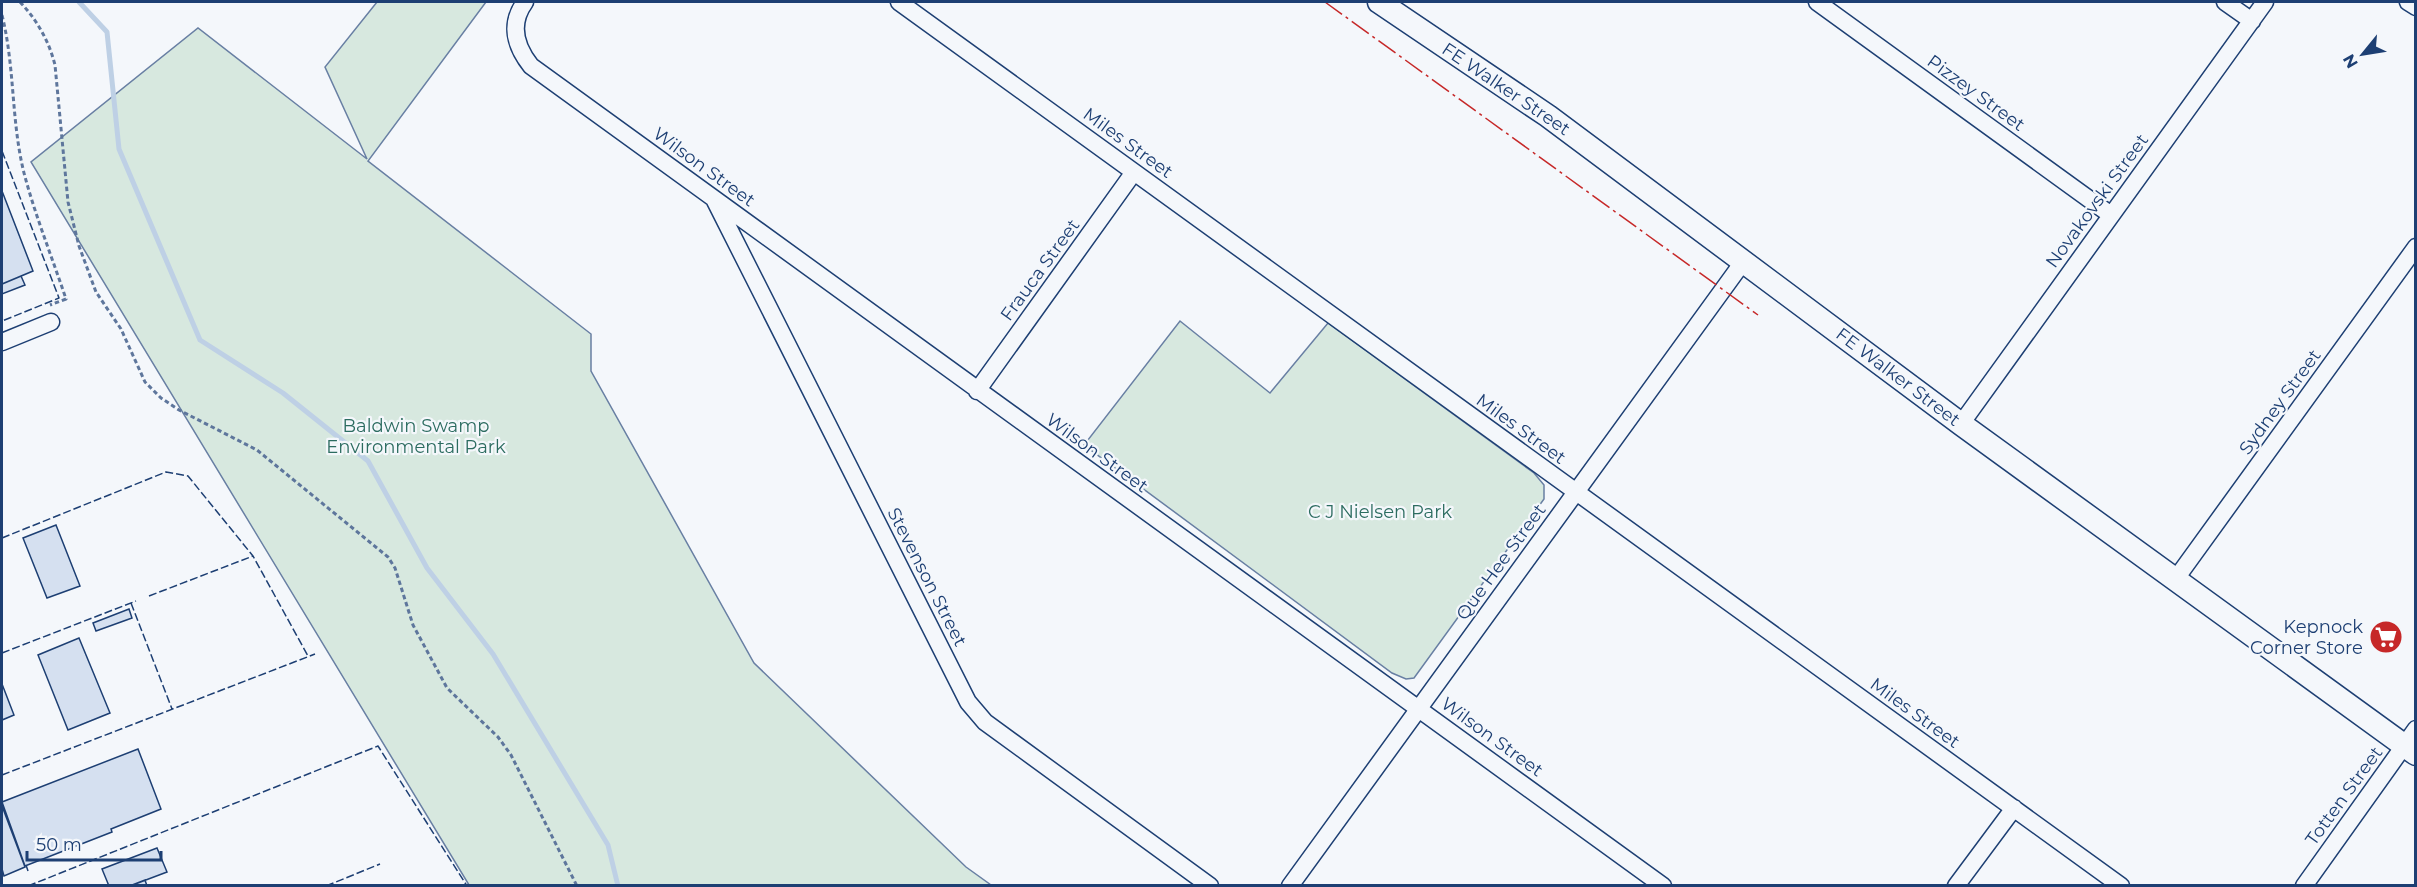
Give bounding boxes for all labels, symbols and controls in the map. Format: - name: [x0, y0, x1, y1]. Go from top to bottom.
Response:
- north arrow: [2333, 24, 2393, 84]
- street label: FE Walker Street: [1438, 38, 1574, 140]
- street label: Pizzey Street: [1923, 50, 2029, 136]
- text: N: [2339, 51, 2362, 72]
- street label: Miles Street: [1079, 103, 1177, 183]
- street label: Wilson Street: [649, 123, 759, 211]
- street label: Novakovski Street: [2041, 130, 2153, 272]
- street label: Frauca Street: [996, 215, 1084, 325]
- street label: FE Walker Street: [1831, 323, 1965, 431]
- street label: Sydney Street: [2234, 345, 2326, 459]
- street label: Miles Street: [1472, 389, 1570, 469]
- street label: Wilson Street: [1042, 409, 1152, 497]
- park label: Baldwin Swamp Environmental Park: [326, 415, 506, 458]
- street label: Que Hee Street: [1451, 500, 1551, 624]
- park label: C J Nielsen Park: [1308, 501, 1452, 523]
- street label: Stevenson Street: [883, 504, 971, 650]
- place label: Kepnock Corner Store: [2250, 616, 2363, 659]
- supermarket icon: Kepnock Corner Store: [2368, 619, 2404, 655]
- street label: Miles Street: [1866, 673, 1964, 753]
- street label: Wilson Street: [1437, 693, 1547, 781]
- street label: Totten Street: [2301, 742, 2387, 850]
- scale bar: [27, 824, 160, 862]
- text: 50 m: [36, 834, 82, 856]

